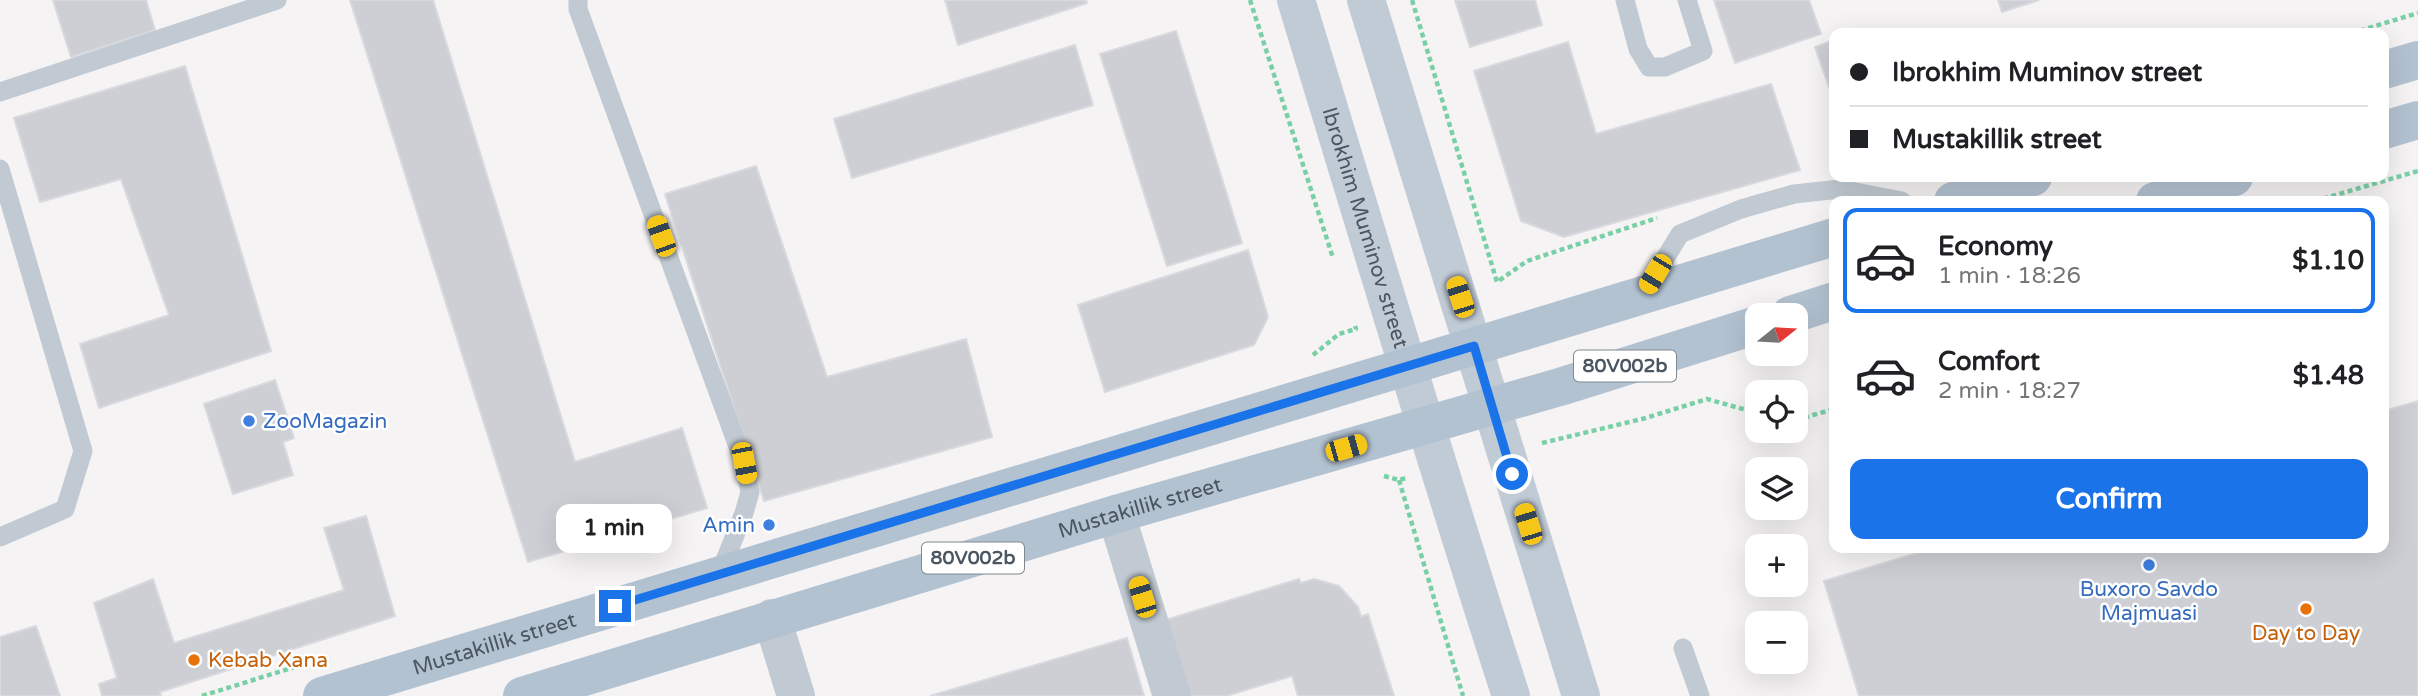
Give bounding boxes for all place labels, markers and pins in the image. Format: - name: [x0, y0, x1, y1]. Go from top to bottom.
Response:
- place label: ZooMagazin: [263, 409, 387, 434]
- marker: ZooMagazin: [241, 413, 257, 429]
- place label: Amin: [702, 513, 755, 538]
- marker: Amin: [761, 517, 777, 533]
- marker: Buxoro Savdo Majmuasi: [2141, 557, 2157, 573]
- place label: Buxoro Savdo Majmuasi: [2080, 577, 2218, 626]
- marker: Day to Day: [2298, 601, 2314, 617]
- place label: Day to Day: [2252, 621, 2360, 646]
- place label: Kebab Xana: [208, 648, 328, 673]
- marker: Kebab Xana: [186, 652, 202, 668]

